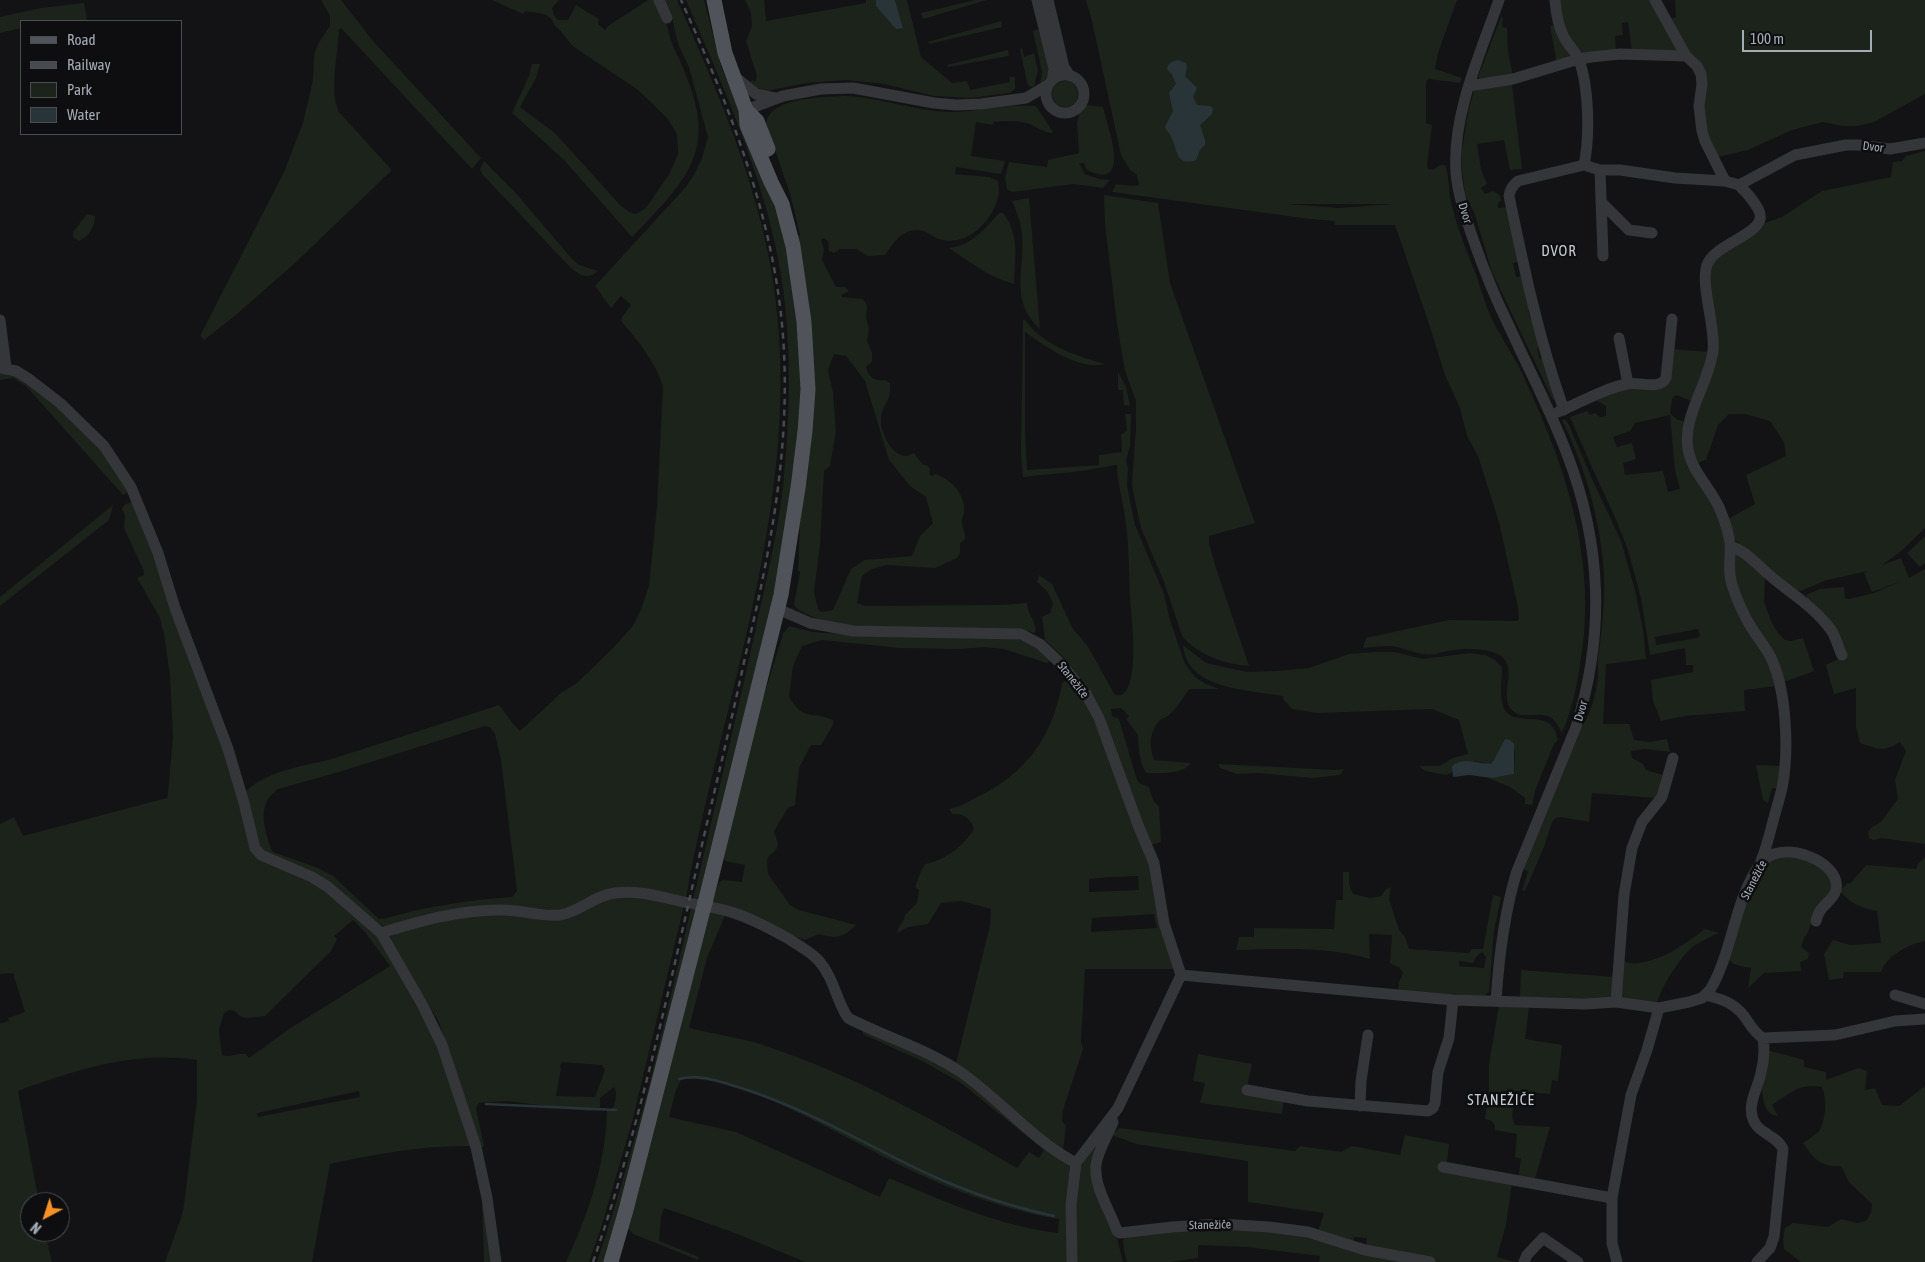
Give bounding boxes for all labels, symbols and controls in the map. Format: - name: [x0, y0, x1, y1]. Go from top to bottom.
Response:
- legend: [20, 20, 182, 135]
- scale bar: [1745, 20, 1875, 52]
- text: 100 m: [1750, 30, 1784, 47]
- text: Road: [67, 31, 96, 48]
- text: Railway: [67, 56, 111, 73]
- text: Park: [67, 81, 92, 98]
- text: Water: [67, 106, 100, 123]
- street label: Dvor: [1862, 139, 1884, 155]
- street label: Dvor: [1455, 201, 1475, 225]
- district label: DVOR: [1541, 242, 1577, 260]
- street label: Stanežiče: [1054, 659, 1092, 701]
- street label: Dvor: [1571, 699, 1591, 723]
- street label: Stanežiče: [1738, 858, 1770, 902]
- district label: STANEŽIČE: [1466, 1091, 1536, 1109]
- north arrow: [20, 1192, 70, 1242]
- street label: Stanežiče: [1189, 1217, 1231, 1233]
- text: N: [28, 1219, 44, 1237]

